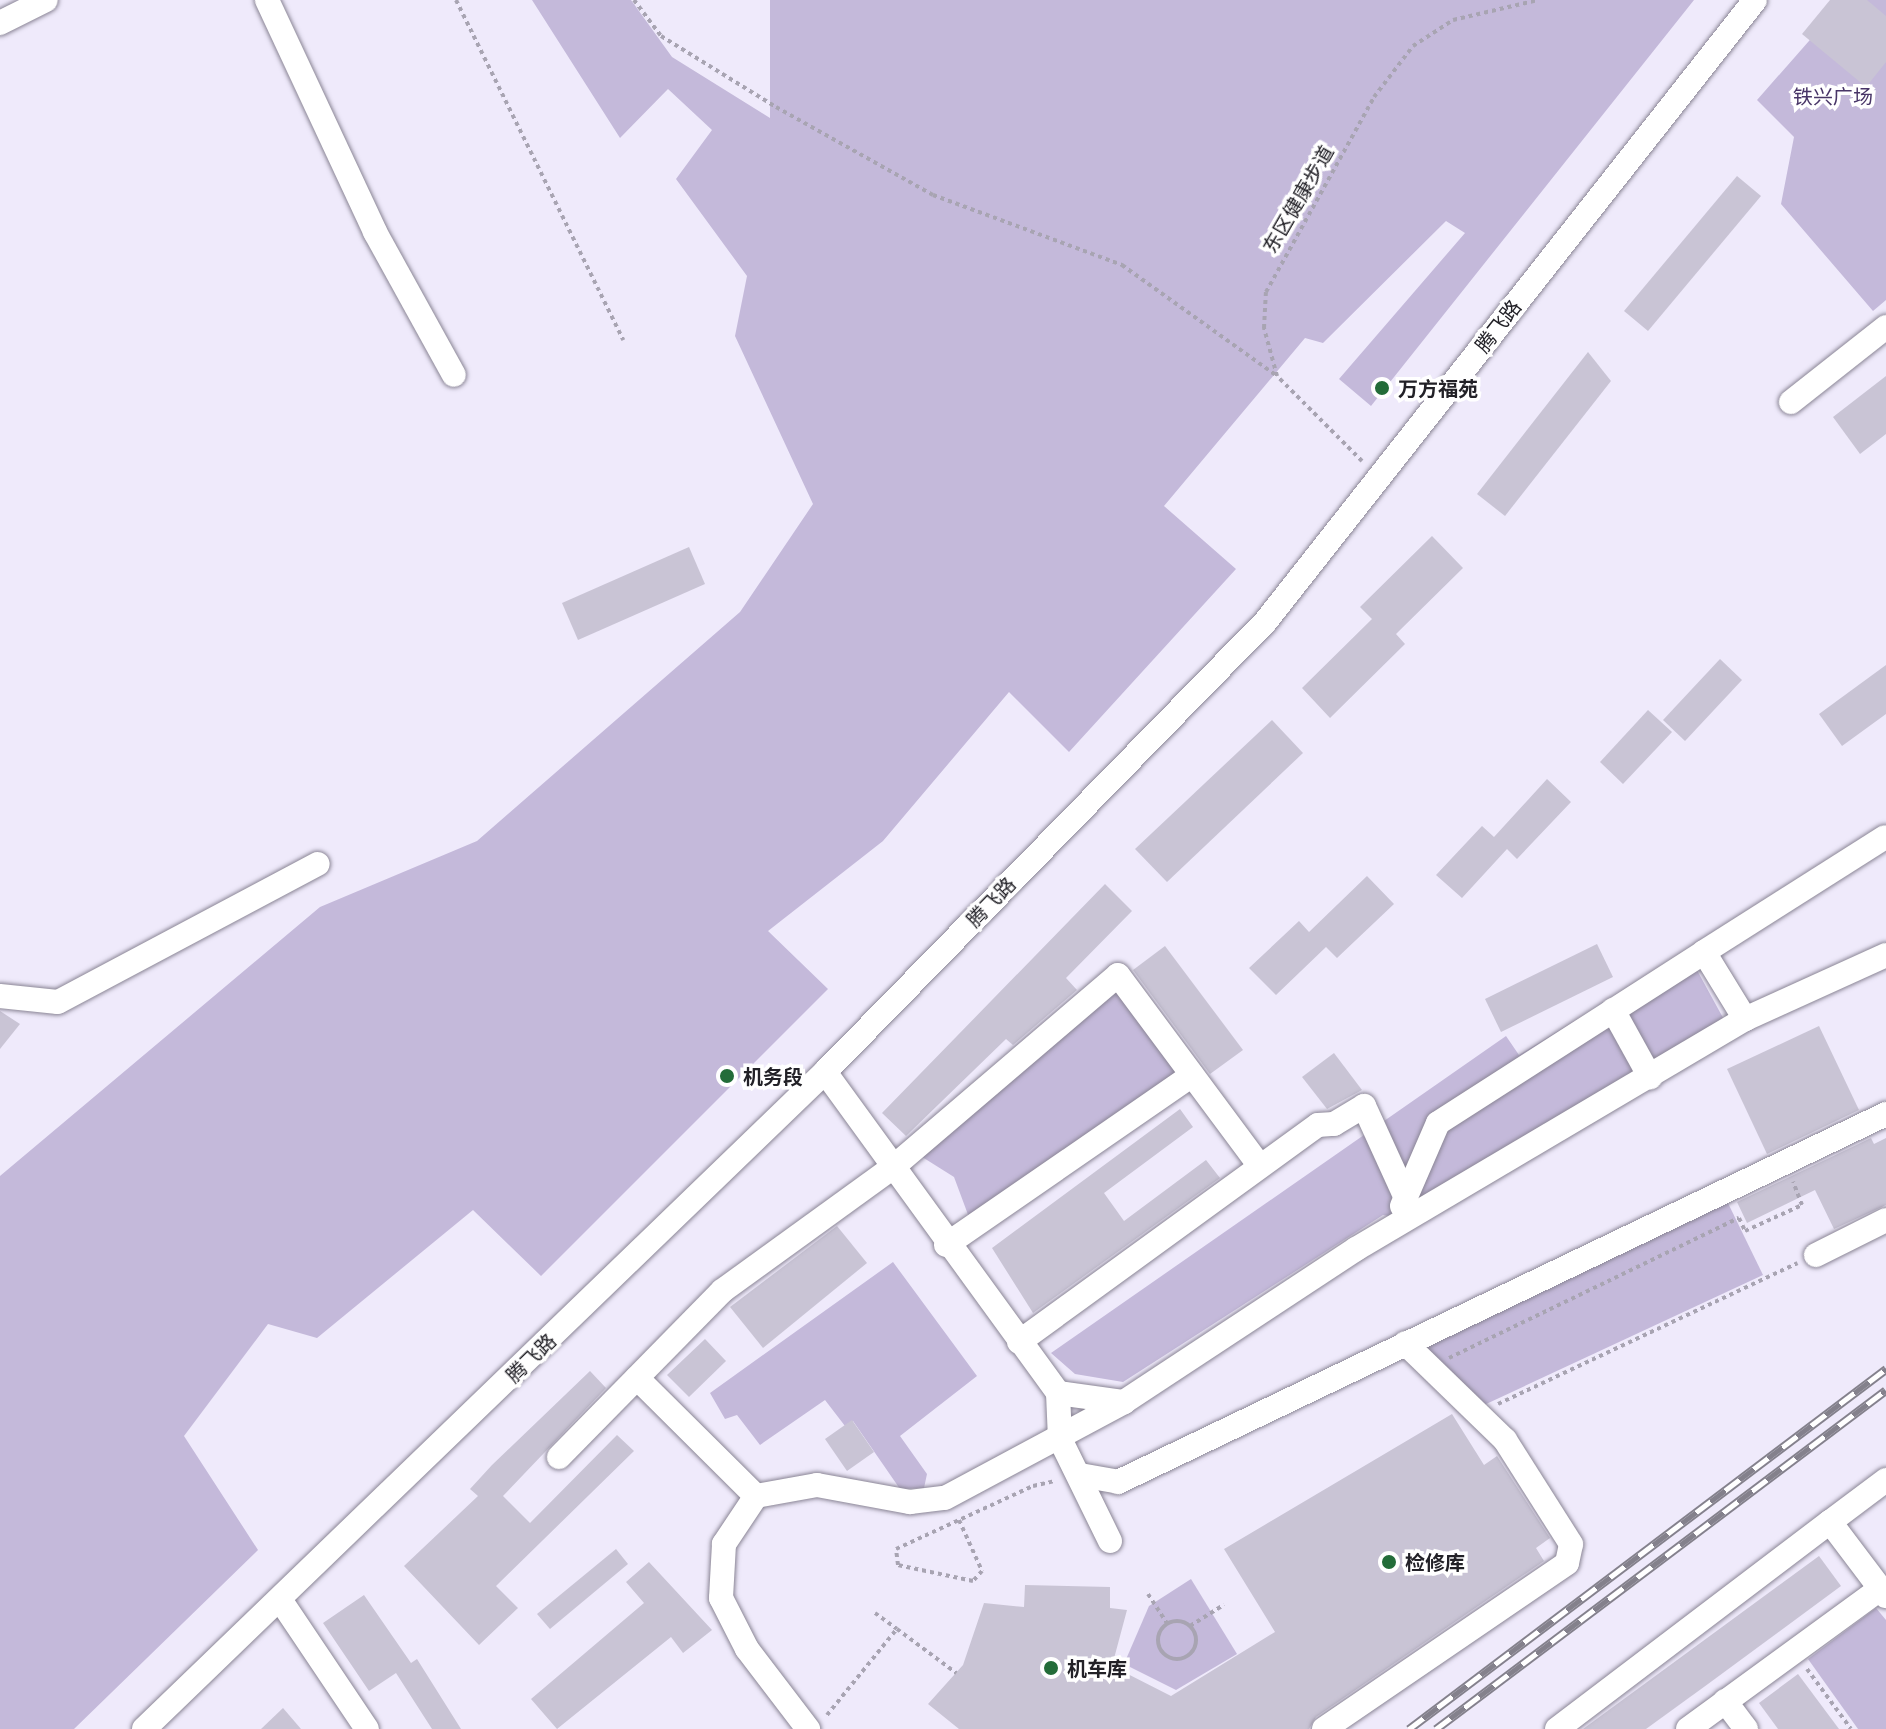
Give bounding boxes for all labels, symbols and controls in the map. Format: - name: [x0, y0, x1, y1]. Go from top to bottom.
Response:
- park label: 铁兴广场: [1793, 84, 1873, 108]
- street label: 东区健康步道: [1258, 141, 1338, 257]
- street label: 腾飞路: [1470, 295, 1526, 357]
- place label: 万方福苑: [1398, 376, 1478, 400]
- marker: 万方福苑: [1373, 379, 1391, 397]
- street label: 腾飞路: [962, 872, 1020, 932]
- place label: 机务段: [743, 1064, 803, 1088]
- marker: 机务段: [718, 1067, 736, 1085]
- street label: 腾飞路: [501, 1329, 561, 1387]
- place label: 检修库: [1405, 1550, 1465, 1574]
- marker: 检修库: [1380, 1553, 1398, 1571]
- place label: 机车库: [1067, 1656, 1127, 1680]
- marker: 机车库: [1042, 1659, 1060, 1677]

